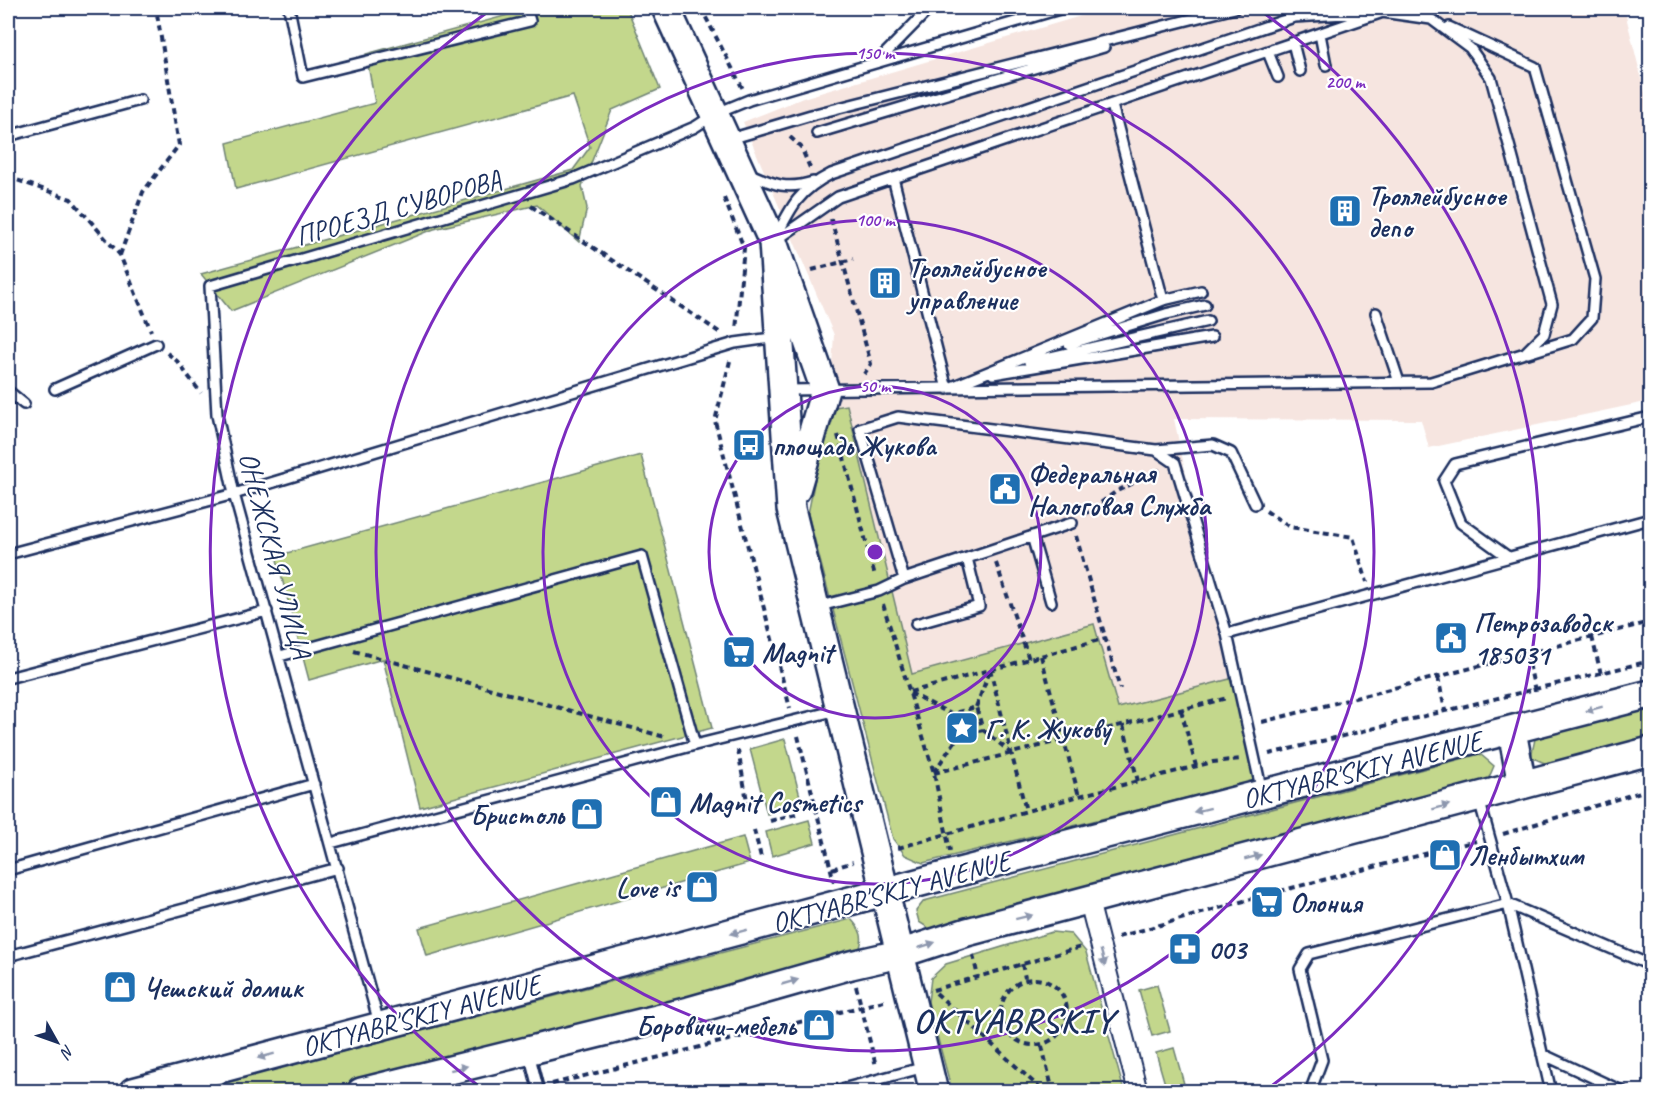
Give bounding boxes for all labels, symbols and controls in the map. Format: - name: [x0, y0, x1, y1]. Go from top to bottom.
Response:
- text: 150 m: [856, 42, 896, 64]
- text: 200 m: [1326, 71, 1366, 93]
- street label: ПРОЕЗД СУВОРОВА: [291, 161, 506, 254]
- place label: Троллейбусное депо: [1368, 178, 1508, 245]
- building icon: Троллейбусное депо: [1327, 193, 1363, 229]
- text: 100 m: [856, 209, 896, 231]
- place label: Троллейбусное управление: [905, 250, 1048, 317]
- building icon: Троллейбусное управление: [867, 265, 903, 301]
- text: 50 m: [860, 375, 892, 397]
- bus stop icon: площадь Жукова: [731, 427, 767, 463]
- place label: площадь Жукова: [772, 428, 938, 463]
- street label: ОНЕЖСКАЯ УЛИЦА: [231, 448, 320, 664]
- place label: Федеральная Налоговая Служба: [1028, 456, 1212, 523]
- public building icon: Федеральная Налоговая Служба: [987, 471, 1023, 507]
- centre of rings: [865, 542, 885, 562]
- place label: Петрозаводск 185031: [1474, 605, 1615, 672]
- public building icon: Петрозаводск 185031: [1433, 620, 1469, 656]
- supermarket icon: Magnit: [721, 634, 757, 670]
- place label: Magnit: [762, 635, 837, 670]
- one-way arrow: [1585, 705, 1603, 714]
- place icon: Г. К. Жукову: [944, 710, 980, 746]
- place label: Г. К. Жукову: [985, 711, 1114, 746]
- street label: OKTYABR'SKIY AVENUE: [1239, 722, 1489, 816]
- shop icon: Magnit Cosmetics: [648, 784, 684, 820]
- place label: Magnit Cosmetics: [689, 785, 864, 820]
- shop icon: Бристоль: [569, 796, 605, 832]
- place label: Бристоль: [470, 797, 566, 832]
- one-way arrow: [1432, 802, 1450, 811]
- one-way arrow: [1193, 806, 1211, 816]
- shop icon: Ленбытхим: [1427, 837, 1463, 873]
- place label: Ленбытхим: [1468, 838, 1586, 873]
- street label: OKTYABR'SKIY AVENUE: [768, 842, 1018, 940]
- one-way arrow: [1244, 851, 1262, 861]
- shop icon: Love is: [684, 869, 720, 905]
- place label: Love is: [616, 870, 682, 905]
- supermarket icon: Олония: [1249, 884, 1285, 920]
- place label: Олония: [1290, 885, 1364, 920]
- one-way arrow: [1015, 912, 1033, 922]
- one-way arrow: [730, 927, 748, 937]
- pharmacy icon: 003: [1167, 931, 1203, 967]
- place label: 003: [1208, 932, 1248, 967]
- one-way arrow: [918, 939, 936, 949]
- one-way arrow: [1099, 949, 1108, 967]
- street label: OKTYABR'SKIY AVENUE: [298, 966, 548, 1064]
- shop icon: Чешский домик: [102, 969, 138, 1005]
- place label: Чешский домик: [143, 970, 305, 1005]
- one-way arrow: [781, 977, 799, 986]
- district label: OKTYABRSKIY: [914, 999, 1120, 1042]
- shop icon: Боровичи-мебель: [801, 1007, 837, 1043]
- place label: Боровичи-мебель: [636, 1008, 798, 1043]
- north arrow: [27, 1012, 87, 1072]
- text: N: [55, 1041, 79, 1064]
- one-way arrow: [257, 1052, 275, 1061]
- one-way arrow: [450, 1062, 468, 1072]

